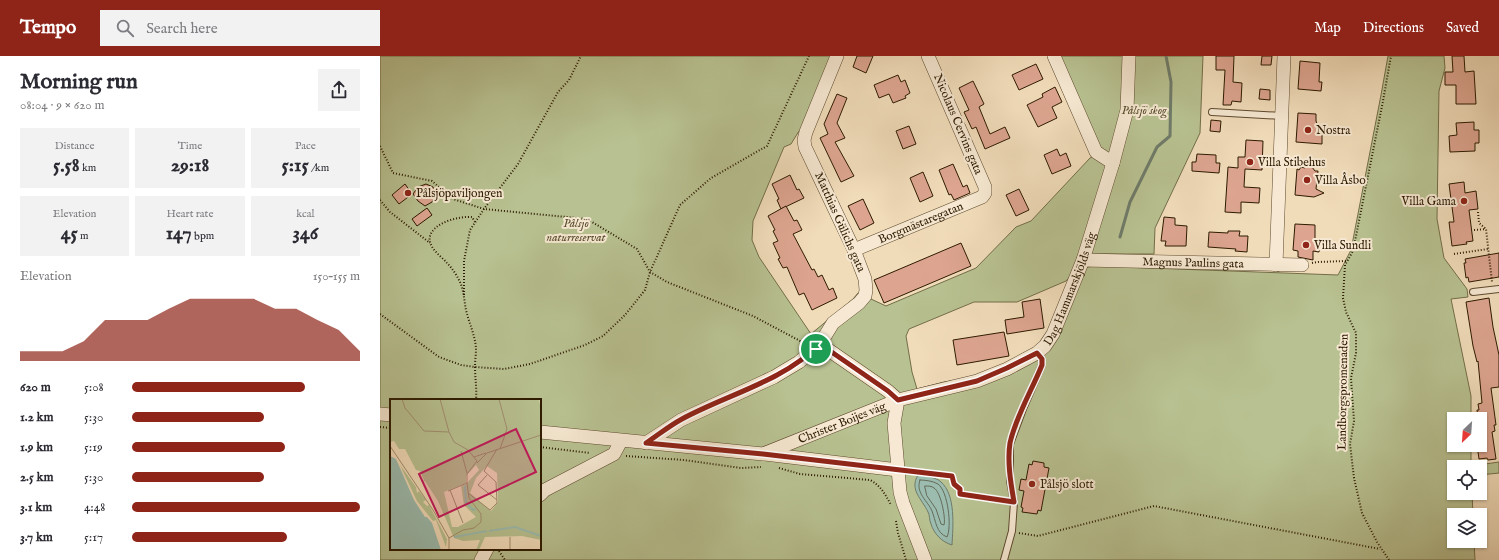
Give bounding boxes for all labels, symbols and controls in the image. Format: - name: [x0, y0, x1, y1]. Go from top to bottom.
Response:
- search box: [100, 10, 380, 46]
- text: Tempo: [20, 16, 76, 40]
- icon: search: [114, 17, 136, 39]
- text: Search here: [146, 19, 218, 38]
- text: Map: [1314, 19, 1341, 37]
- text: Directions: [1363, 19, 1424, 37]
- text: Saved: [1446, 19, 1479, 37]
- text: Morning run: [20, 68, 138, 96]
- button: share: [318, 69, 360, 111]
- street label: Nicolaus Cervins gata: [930, 71, 986, 177]
- text: 08:04 · 9 × 620 m: [20, 97, 105, 114]
- park label: Pålsjö skog: [1121, 103, 1167, 119]
- place label: Nostra: [1316, 123, 1351, 138]
- marker: Nostra: [1303, 125, 1313, 135]
- text: Distance: [55, 139, 95, 153]
- text: Time: [178, 139, 202, 153]
- text: Pace: [295, 139, 316, 153]
- text: 5.58: [53, 153, 80, 178]
- text: 29:18: [171, 153, 209, 178]
- text: 5:15: [281, 153, 309, 178]
- place label: Villa Stibehus: [1257, 155, 1326, 170]
- marker: Villa Stibehus: [1245, 157, 1255, 167]
- text: km: [80, 161, 96, 175]
- text: /km: [309, 161, 329, 175]
- street label: Matthias Gülichs gata: [811, 170, 869, 275]
- place label: Villa Åsbo: [1314, 172, 1366, 188]
- marker: Villa Åsbo: [1302, 175, 1312, 185]
- place label: Pålsjöpaviljongen: [416, 186, 503, 202]
- marker: Pålsjöpaviljongen: [403, 188, 413, 198]
- place label: Villa Gama: [1400, 194, 1457, 209]
- marker: Villa Gama: [1459, 196, 1469, 206]
- street label: Borgmästaregatan: [876, 198, 966, 247]
- text: Elevation: [53, 207, 96, 221]
- text: Heart rate: [167, 207, 213, 221]
- text: kcal: [296, 207, 315, 221]
- park label: Pålsjö naturreservat: [547, 216, 607, 245]
- text: 45: [61, 221, 78, 246]
- text: 147: [166, 221, 192, 246]
- text: 346: [292, 221, 318, 246]
- text: m: [78, 229, 89, 243]
- text: bpm: [192, 229, 214, 243]
- street label: Dag Hammarskjölds väg: [1040, 230, 1099, 348]
- place label: Villa Sundli: [1313, 238, 1371, 253]
- marker: Villa Sundli: [1301, 240, 1311, 250]
- street label: Magnus Paulins gata: [1142, 254, 1245, 271]
- text: Elevation: [20, 268, 72, 285]
- text: 150–155 m: [313, 268, 360, 285]
- pin: [799, 332, 833, 366]
- street label: Landborgspromenaden: [1334, 333, 1353, 450]
- icon: arrive: [805, 338, 827, 360]
- text: 620 m: [20, 379, 51, 396]
- text: 5:08: [84, 379, 104, 396]
- street label: Christer Boijes väg: [796, 398, 888, 447]
- inset map: [390, 399, 541, 550]
- text: 1.2 km: [20, 409, 54, 426]
- text: 5:30: [84, 409, 103, 426]
- north arrow: [1447, 412, 1487, 452]
- map controls: [1447, 412, 1487, 548]
- text: 1.9 km: [20, 439, 53, 456]
- text: 5:19: [84, 439, 103, 456]
- button: locate: [1447, 460, 1487, 500]
- text: 2.5 km: [20, 469, 53, 486]
- text: 5:30: [84, 469, 103, 486]
- place label: Pålsjö slott: [1040, 477, 1094, 492]
- marker: Pålsjö slott: [1027, 479, 1037, 489]
- text: 3.1 km: [20, 499, 52, 516]
- text: 4:48: [84, 499, 105, 516]
- button: layers: [1447, 508, 1487, 548]
- text: 3.7 km: [20, 529, 53, 546]
- text: 5:17: [84, 529, 103, 546]

